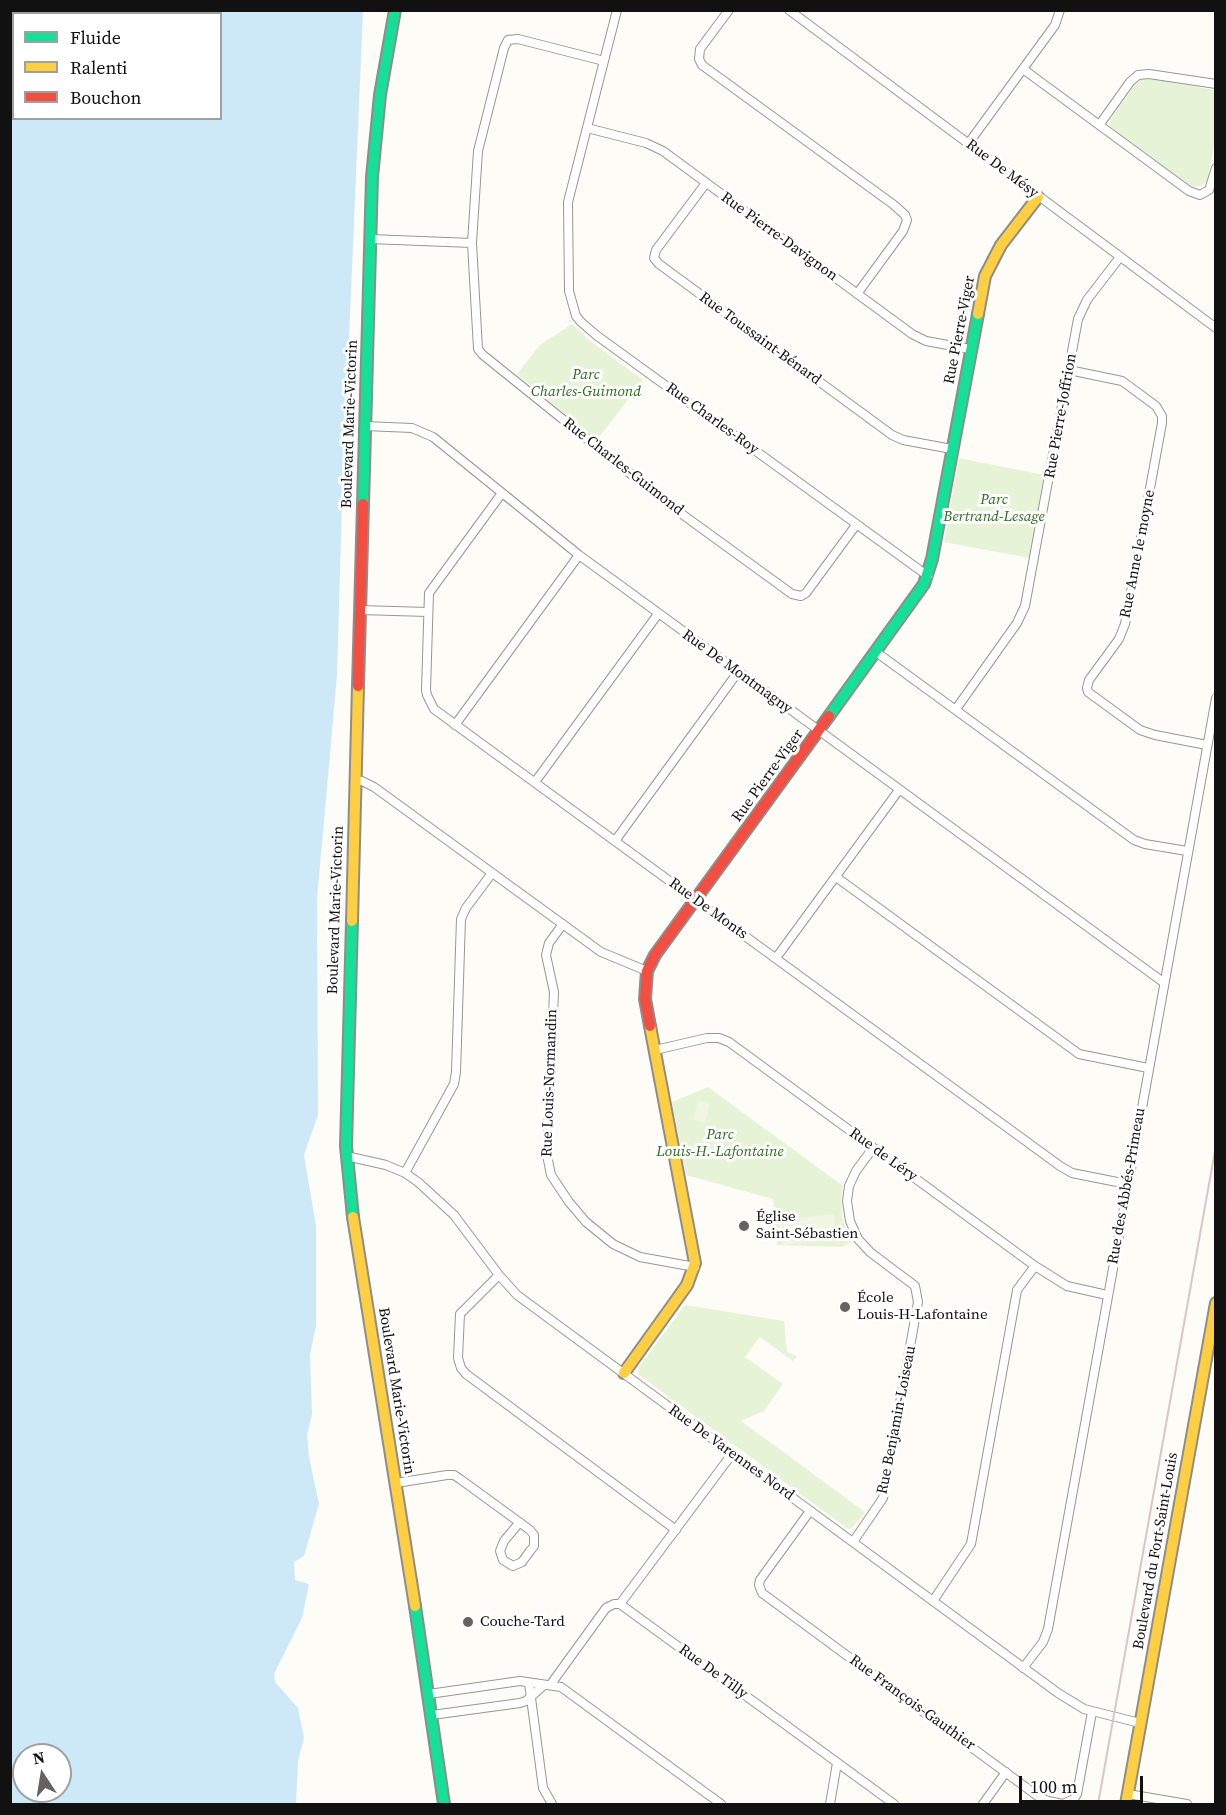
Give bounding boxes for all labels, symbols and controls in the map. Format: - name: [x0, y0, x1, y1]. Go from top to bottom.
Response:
- legend: [12, 12, 222, 120]
- text: Fluide: [70, 25, 121, 50]
- text: Ralenti: [70, 55, 127, 80]
- text: Bouchon: [70, 85, 142, 110]
- street label: Rue De Mésy: [962, 136, 1042, 202]
- street label: Rue Pierre-Davignon: [717, 189, 841, 285]
- street label: Rue Pierre-Viger: [941, 274, 979, 386]
- street label: Rue Toussaint-Bénard: [696, 289, 824, 389]
- street label: Boulevard Marie-Victorin: [338, 339, 362, 509]
- street label: Rue Pierre-Joffrion: [1041, 352, 1081, 480]
- park label: Parc Charles-Guimond: [531, 366, 641, 401]
- street label: Rue Charles-Roy: [662, 379, 762, 459]
- street label: Rue Charles-Guimond: [559, 414, 687, 520]
- street label: Rue Anne le moyne: [1117, 488, 1159, 620]
- park label: Parc Bertrand-Lesage: [943, 491, 1045, 526]
- street label: Rue De Montmagny: [678, 626, 796, 718]
- street label: Rue Pierre-Viger: [728, 726, 808, 826]
- street label: Boulevard Marie-Victorin: [324, 825, 348, 995]
- street label: Rue De Monts: [665, 874, 751, 944]
- street label: Rue Louis-Normandin: [538, 1009, 562, 1157]
- street label: Rue des Abbés-Primeau: [1104, 1106, 1150, 1266]
- street label: Rue de Léry: [845, 1124, 921, 1186]
- park label: Parc Louis-H.-Lafontaine: [656, 1126, 784, 1161]
- place label: Église Saint-Sébastien: [756, 1208, 858, 1243]
- marker: Église Saint-Sébastien: [737, 1219, 751, 1233]
- place label: École Louis-H-Lafontaine: [857, 1289, 988, 1324]
- marker: École Louis-H-Lafontaine: [838, 1300, 852, 1314]
- street label: Boulevard Marie-Victorin: [374, 1306, 418, 1476]
- street label: Rue Benjamin-Loiseau: [874, 1344, 920, 1496]
- street label: Rue De Varennes Nord: [665, 1401, 797, 1505]
- street label: Boulevard du Fort-Saint-Louis: [1130, 1451, 1182, 1651]
- place label: Couche-Tard: [480, 1613, 565, 1631]
- marker: Couche-Tard: [461, 1615, 475, 1629]
- street label: Rue De Tilly: [675, 1641, 751, 1703]
- street label: Rue François-Gauthier: [846, 1651, 978, 1755]
- north arrow: [12, 1743, 72, 1803]
- text: N: [31, 1745, 47, 1769]
- scale bar: [1022, 1764, 1146, 1802]
- text: 100 m: [1030, 1774, 1077, 1799]

